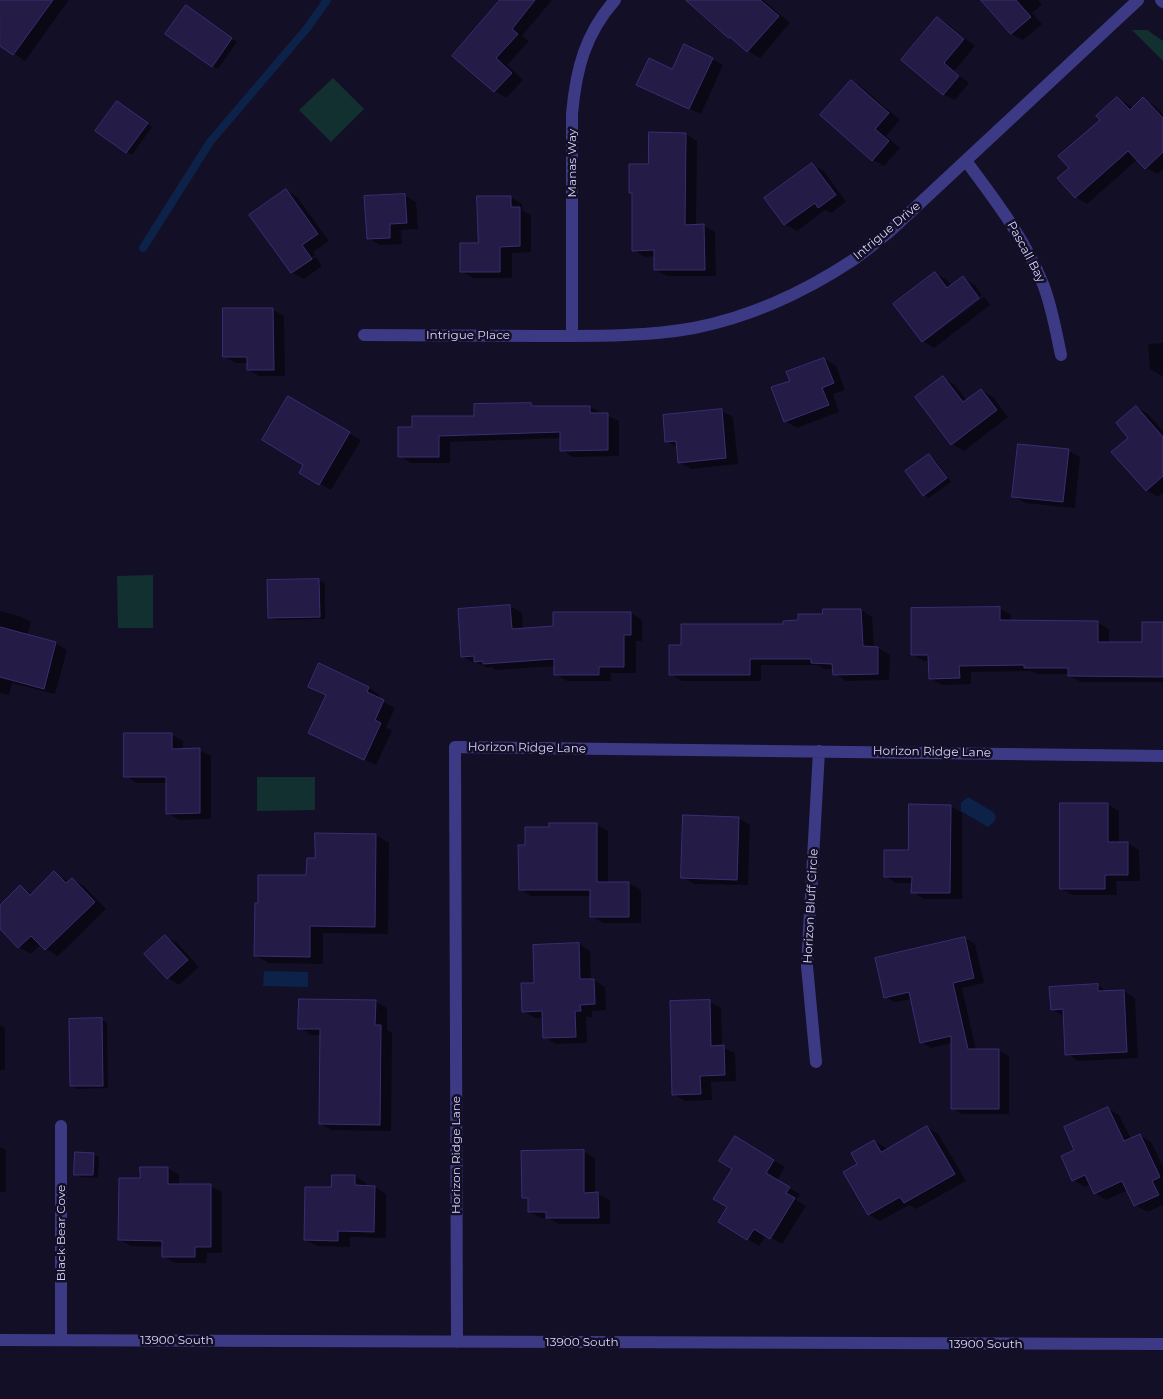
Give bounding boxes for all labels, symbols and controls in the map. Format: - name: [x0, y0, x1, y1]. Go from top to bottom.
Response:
- street label: Manas Way: [565, 129, 579, 197]
- street label: Intrigue Drive: [851, 199, 923, 263]
- street label: Pascall Bay: [1004, 219, 1048, 285]
- street label: Intrigue Place: [426, 328, 510, 342]
- street label: Horizon Ridge Lane: [468, 740, 586, 756]
- street label: Horizon Ridge Lane: [873, 744, 991, 760]
- street label: Horizon Bluff Circle: [801, 848, 821, 964]
- street label: Horizon Ridge Lane: [449, 1096, 463, 1214]
- street label: Black Bear Cove: [54, 1185, 68, 1281]
- street label: 13900 South: [140, 1333, 214, 1347]
- street label: 13900 South: [545, 1335, 619, 1349]
- street label: 13900 South: [949, 1337, 1023, 1351]

